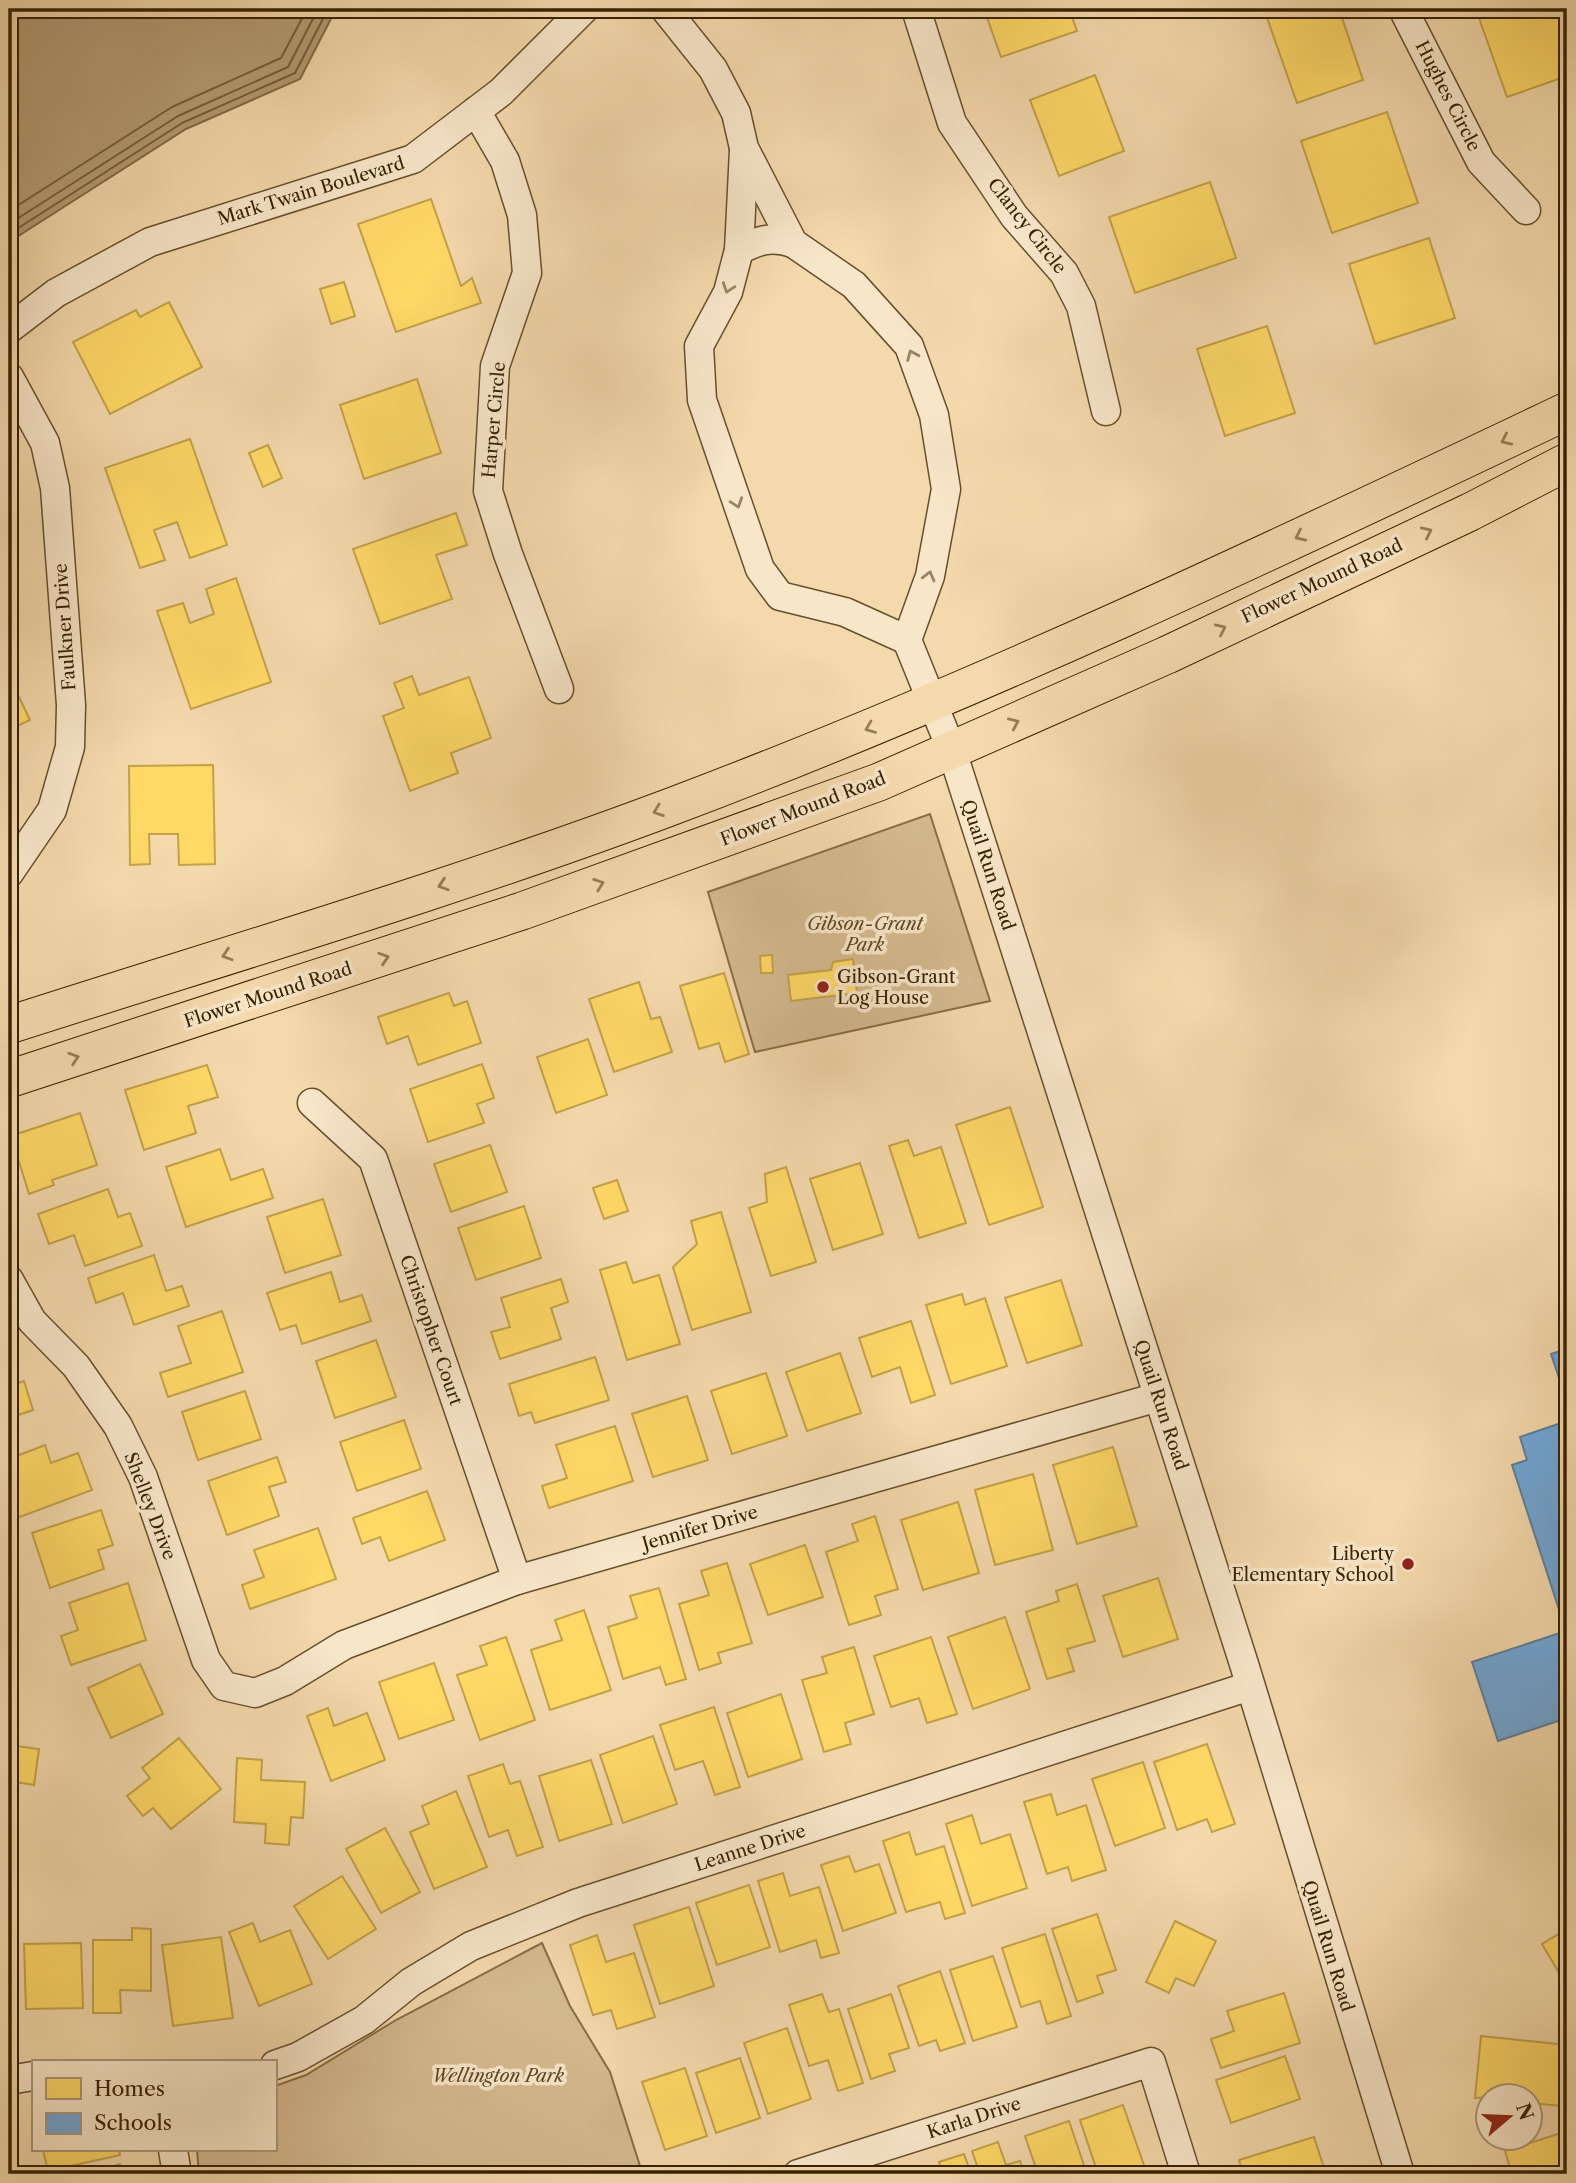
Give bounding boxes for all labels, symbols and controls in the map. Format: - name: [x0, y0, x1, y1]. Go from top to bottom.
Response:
- street label: Hughes Circle: [1411, 37, 1485, 155]
- street label: Mark Twain Boulevard: [215, 152, 407, 230]
- street label: Clancy Circle: [983, 174, 1071, 278]
- one-way arrow: [722, 281, 736, 293]
- one-way arrow: [906, 350, 920, 362]
- street label: Harper Circle: [478, 361, 510, 479]
- one-way arrow: [1501, 432, 1513, 446]
- one-way arrow: [729, 496, 743, 508]
- one-way arrow: [1420, 526, 1432, 540]
- one-way arrow: [1294, 528, 1307, 542]
- street label: Flower Mound Road: [1238, 534, 1406, 628]
- street label: Faulkner Drive: [50, 563, 80, 691]
- one-way arrow: [921, 570, 935, 582]
- one-way arrow: [1214, 623, 1226, 637]
- one-way arrow: [1007, 717, 1019, 731]
- one-way arrow: [865, 720, 877, 734]
- street label: Flower Mound Road: [717, 767, 889, 851]
- street label: Quail Run Road: [957, 797, 1019, 933]
- one-way arrow: [653, 803, 665, 817]
- one-way arrow: [437, 877, 450, 891]
- one-way arrow: [592, 878, 604, 892]
- park label: Gibson-Grant Park: [807, 913, 925, 956]
- one-way arrow: [221, 947, 233, 961]
- one-way arrow: [377, 952, 389, 966]
- street label: Flower Mound Road: [181, 957, 355, 1033]
- place label: Gibson-Grant Log House: [837, 966, 956, 1009]
- marker: Gibson-Grant Log House: [815, 979, 831, 995]
- one-way arrow: [67, 1051, 79, 1066]
- street label: Christopher Court: [395, 1252, 467, 1409]
- street label: Quail Run Road: [1130, 1337, 1192, 1473]
- street label: Shelley Drive: [119, 1449, 181, 1563]
- street label: Jennifer Drive: [637, 1501, 760, 1556]
- place label: Liberty Elementary School: [1231, 1543, 1395, 1586]
- marker: Liberty Elementary School: [1400, 1556, 1416, 1572]
- street label: Leanne Drive: [692, 1820, 808, 1876]
- street label: Quail Run Road: [1298, 1878, 1358, 2014]
- legend: [32, 2060, 276, 2152]
- park label: Wellington Park: [432, 2065, 565, 2087]
- text: Homes: [94, 2076, 165, 2101]
- north arrow: [1474, 2082, 1544, 2152]
- street label: Karla Drive: [924, 2093, 1024, 2143]
- text: N: [1511, 2100, 1538, 2123]
- text: Schools: [94, 2110, 172, 2135]

